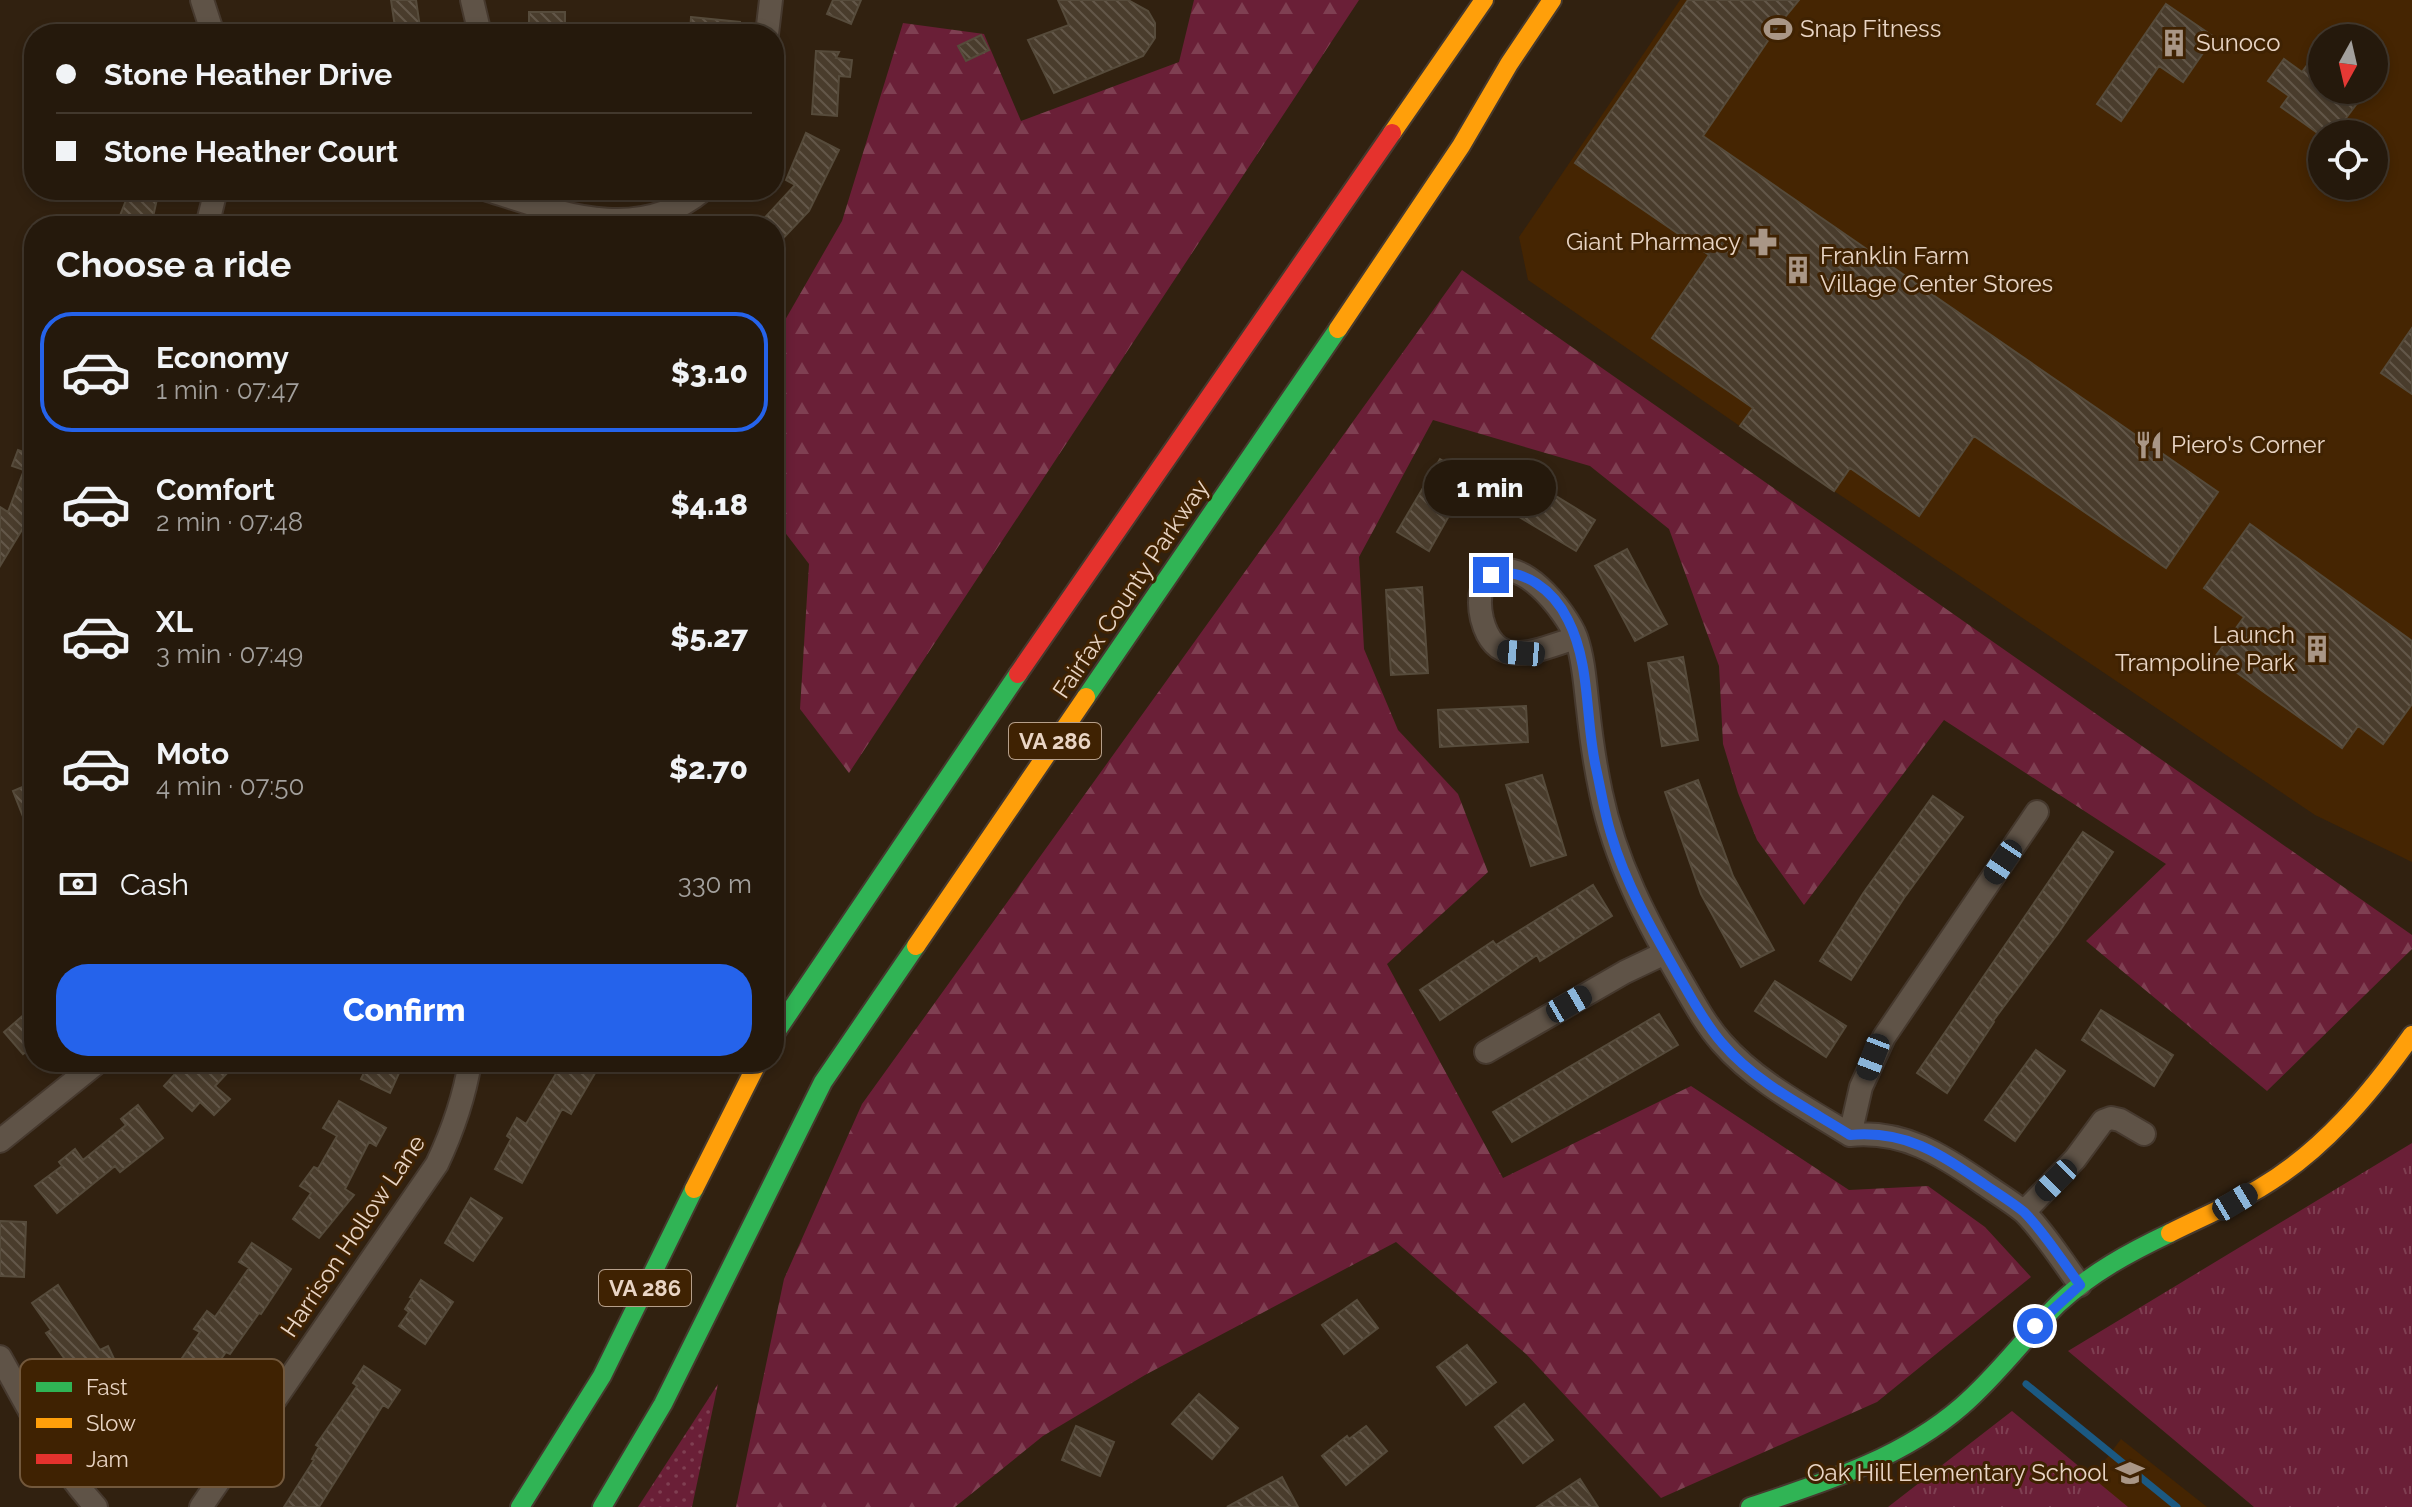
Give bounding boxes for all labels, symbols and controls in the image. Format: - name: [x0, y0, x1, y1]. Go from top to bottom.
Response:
- sports icon: Snap Fitness: [1763, 14, 1793, 44]
- place label: Snap Fitness: [1800, 14, 1941, 43]
- north arrow: [2308, 24, 2388, 104]
- map controls: [2308, 24, 2388, 200]
- building icon: Sunoco: [2159, 28, 2189, 58]
- place label: Sunoco: [2196, 28, 2280, 57]
- text: Stone Heather Drive: [104, 57, 392, 92]
- button: locate: [2308, 120, 2388, 200]
- text: Stone Heather Court: [104, 134, 398, 169]
- place label: Giant Pharmacy: [1566, 227, 1741, 256]
- pharmacy icon: Giant Pharmacy: [1748, 227, 1778, 257]
- place label: Franklin Farm Village Center Stores: [1820, 241, 2053, 298]
- text: Choose a ride: [56, 243, 291, 285]
- building icon: Franklin Farm Village Center Stores: [1783, 255, 1813, 285]
- icon: car: [60, 336, 132, 408]
- text: Economy: [156, 340, 289, 375]
- text: $3.10: [671, 355, 748, 390]
- text: 1 min · 07:47: [156, 375, 299, 405]
- restaurant icon: Piero's Corner: [2134, 430, 2164, 460]
- place label: Piero's Corner: [2171, 430, 2326, 459]
- callout: 1 min: [1425, 459, 1557, 515]
- icon: car: [60, 468, 132, 540]
- text: Comfort: [156, 472, 275, 507]
- text: 1 min: [1457, 473, 1523, 503]
- street label: Fairfax County Parkway: [1046, 474, 1215, 704]
- text: $4.18: [671, 487, 748, 522]
- text: 2 min · 07:48: [156, 507, 303, 537]
- route end: [1473, 557, 1509, 593]
- icon: car: [60, 600, 132, 672]
- text: XL: [156, 604, 193, 639]
- text: $5.27: [670, 619, 748, 654]
- place label: Launch Trampoline Park: [2115, 620, 2295, 677]
- building icon: Launch Trampoline Park: [2302, 634, 2332, 664]
- text: 3 min · 07:49: [156, 639, 303, 669]
- car: [1496, 639, 1546, 667]
- road number: VA 286: [1009, 723, 1101, 759]
- icon: car: [60, 732, 132, 804]
- text: Moto: [156, 736, 229, 771]
- text: $2.70: [669, 751, 748, 786]
- text: 4 min · 07:50: [156, 771, 304, 801]
- car: [1980, 835, 2026, 889]
- icon: cash: [56, 862, 100, 906]
- text: Cash: [120, 867, 189, 902]
- text: 330 m: [678, 869, 752, 899]
- button: Confirm: [56, 964, 752, 1056]
- car: [1542, 982, 1596, 1026]
- car: [1853, 1030, 1893, 1084]
- street label: Harrison Hollow Lane: [274, 1129, 431, 1342]
- car: [2031, 1155, 2081, 1205]
- car: [2208, 1179, 2262, 1225]
- road number: VA 286: [599, 1270, 691, 1306]
- route start: [2017, 1308, 2053, 1344]
- legend: [20, 1359, 284, 1487]
- text: Fast: [86, 1374, 128, 1400]
- text: Slow: [86, 1410, 136, 1436]
- text: Jam: [86, 1446, 129, 1472]
- place label: Oak Hill Elementary School: [1807, 1458, 2108, 1487]
- school or university icon: Oak Hill Elementary School: [2115, 1458, 2145, 1488]

